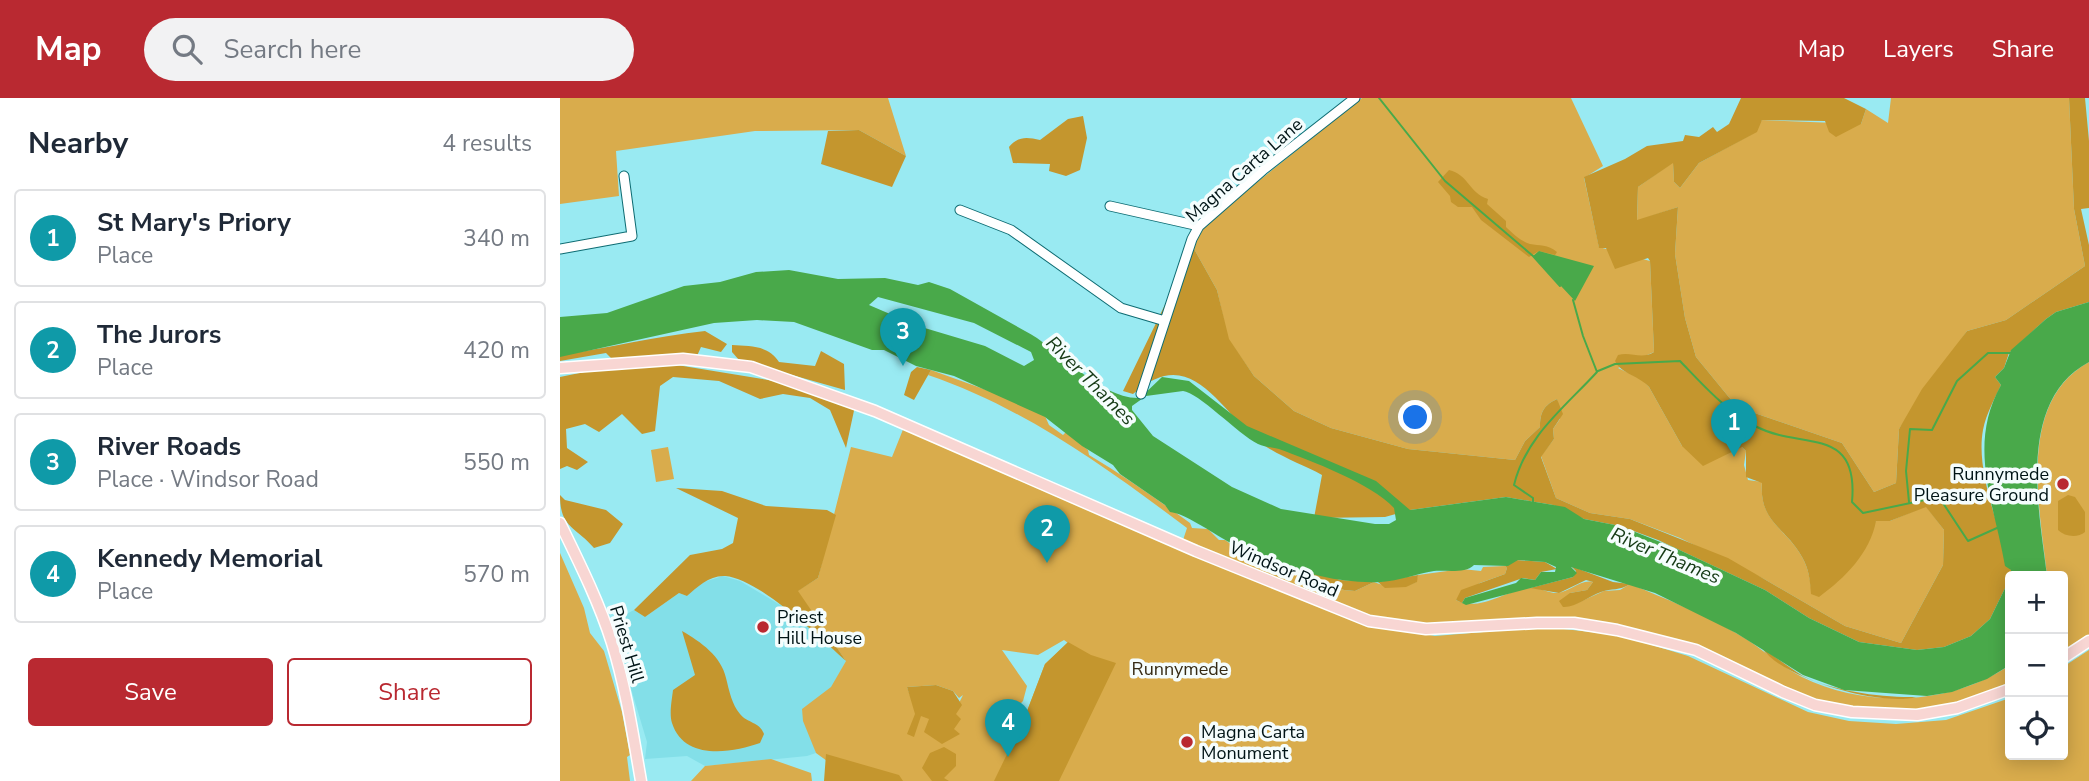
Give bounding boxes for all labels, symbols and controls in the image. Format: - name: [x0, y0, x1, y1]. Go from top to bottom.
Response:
- search box: [144, 18, 634, 81]
- text: Map: [35, 27, 102, 72]
- icon: search: [168, 30, 206, 68]
- text: Search here: [224, 32, 361, 67]
- text: Map: [1798, 33, 1845, 65]
- text: Layers: [1883, 33, 1954, 65]
- text: Share: [1992, 33, 2054, 65]
- street label: Magna Carta Lane: [1180, 112, 1308, 228]
- text: Nearby: [28, 123, 128, 164]
- text: 4 results: [442, 128, 532, 159]
- text: St Mary's Priory: [97, 205, 291, 240]
- text: 1: [46, 223, 60, 254]
- text: 340 m: [463, 223, 530, 254]
- text: Place: [97, 240, 153, 271]
- pin: 3: [880, 308, 926, 366]
- text: The Jurors: [97, 317, 221, 352]
- water label: River Thames: [1040, 330, 1141, 431]
- text: 2: [46, 335, 60, 366]
- text: 420 m: [463, 335, 530, 366]
- text: Place: [97, 352, 153, 383]
- pin: 1: [1711, 399, 1757, 457]
- your location: [1398, 400, 1432, 434]
- text: River Roads: [97, 429, 241, 464]
- text: 3: [46, 447, 60, 478]
- text: 550 m: [463, 447, 530, 478]
- place label: Runnymede Pleasure Ground: [1914, 462, 2049, 507]
- text: Place · Windsor Road: [97, 464, 319, 495]
- marker: Runnymede Pleasure Ground: [2055, 476, 2071, 492]
- pin: 2: [1024, 505, 1070, 563]
- water label: River Thames: [1607, 521, 1724, 591]
- street label: Windsor Road: [1226, 535, 1342, 603]
- text: Kennedy Memorial: [97, 541, 323, 576]
- text: 4: [46, 559, 60, 590]
- text: 570 m: [463, 559, 530, 590]
- map controls: [2005, 571, 2068, 760]
- button: +: [2005, 571, 2068, 634]
- text: Place: [97, 576, 153, 607]
- street label: Priest Hill: [604, 603, 650, 686]
- place label: Priest Hill House: [777, 605, 862, 650]
- marker: Priest Hill House: [755, 619, 771, 635]
- button: −: [2005, 634, 2068, 697]
- park label: Runnymede: [1132, 657, 1228, 681]
- button: Save: [28, 658, 273, 726]
- button: Share: [287, 658, 532, 726]
- button: locate: [2005, 697, 2068, 760]
- pin: 4: [985, 699, 1031, 757]
- place label: Magna Carta Monument: [1201, 720, 1305, 765]
- marker: Magna Carta Monument: [1179, 734, 1195, 750]

